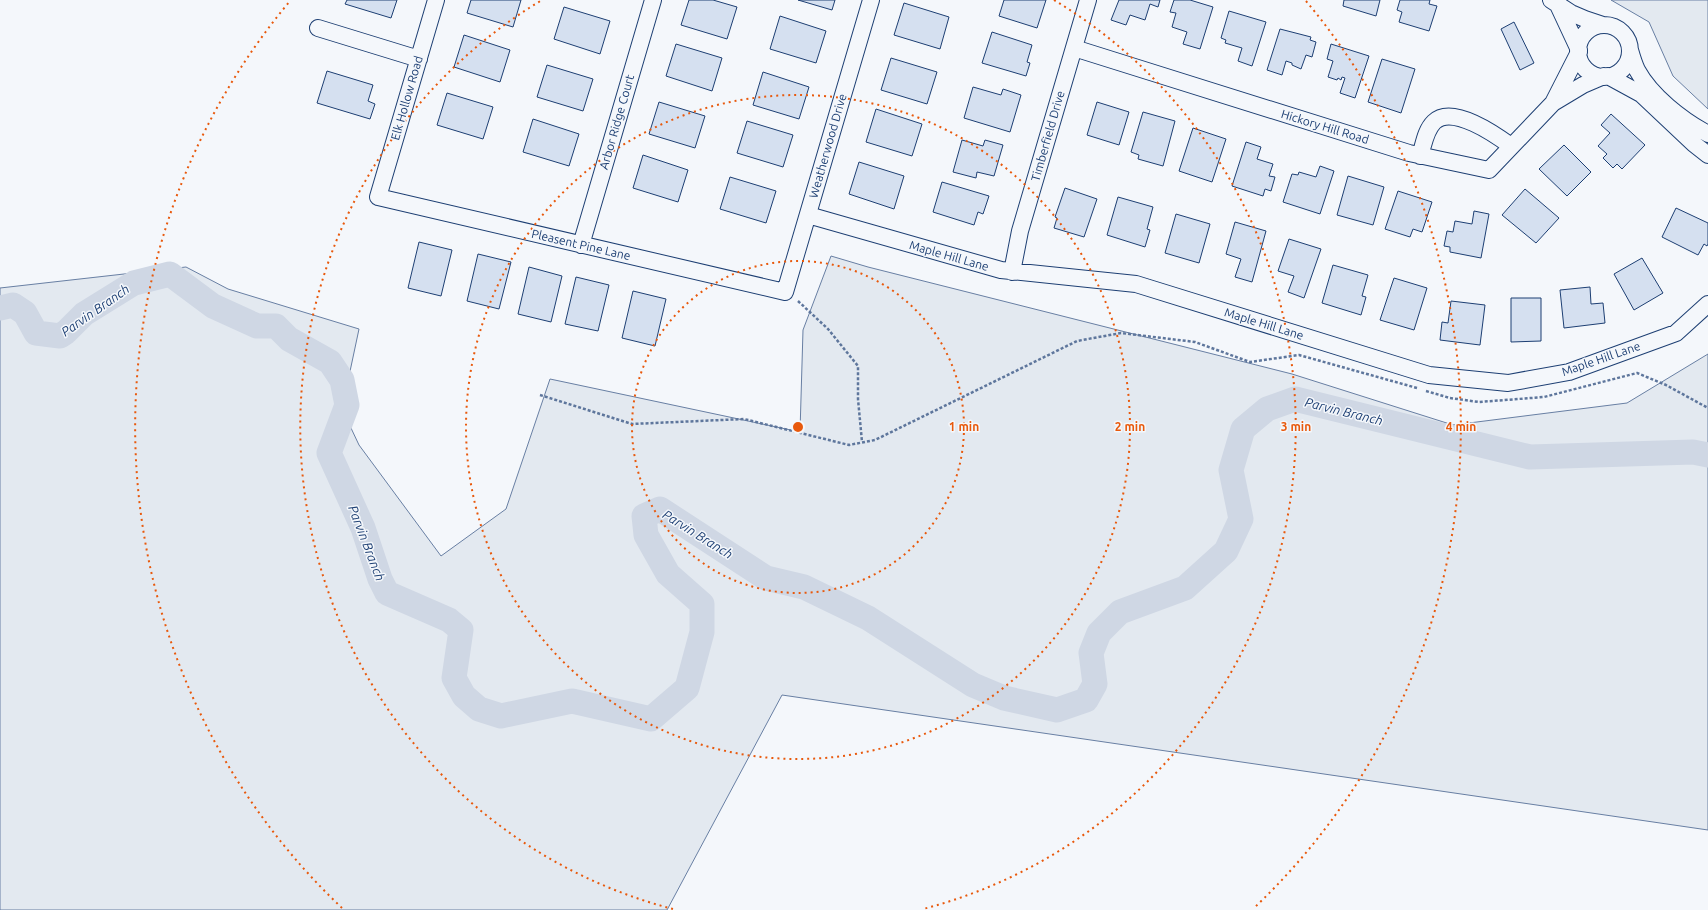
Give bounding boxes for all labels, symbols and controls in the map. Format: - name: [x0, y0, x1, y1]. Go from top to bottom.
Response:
- street label: Elk Hollow Road: [388, 54, 425, 142]
- street label: Arbor Ridge Court: [597, 73, 636, 171]
- street label: Timberfield Drive: [1028, 89, 1067, 183]
- street label: Weatherwood Drive: [806, 92, 849, 200]
- street label: Hickory Hill Road: [1280, 107, 1371, 146]
- street label: Pleasent Pine Lane: [530, 227, 632, 262]
- street label: Maple Hill Lane: [908, 238, 990, 273]
- water label: Parvin Branch: [58, 281, 132, 339]
- street label: Maple Hill Lane: [1223, 305, 1305, 342]
- street label: Maple Hill Lane: [1560, 339, 1642, 378]
- water label: Parvin Branch: [1304, 395, 1384, 427]
- centre of rings: [791, 420, 805, 434]
- text: 1 min: [949, 420, 979, 433]
- text: 2 min: [1115, 420, 1145, 433]
- text: 3 min: [1281, 420, 1311, 433]
- text: 4 min: [1446, 420, 1476, 433]
- water label: Parvin Branch: [346, 503, 388, 583]
- water label: Parvin Branch: [660, 507, 736, 561]

